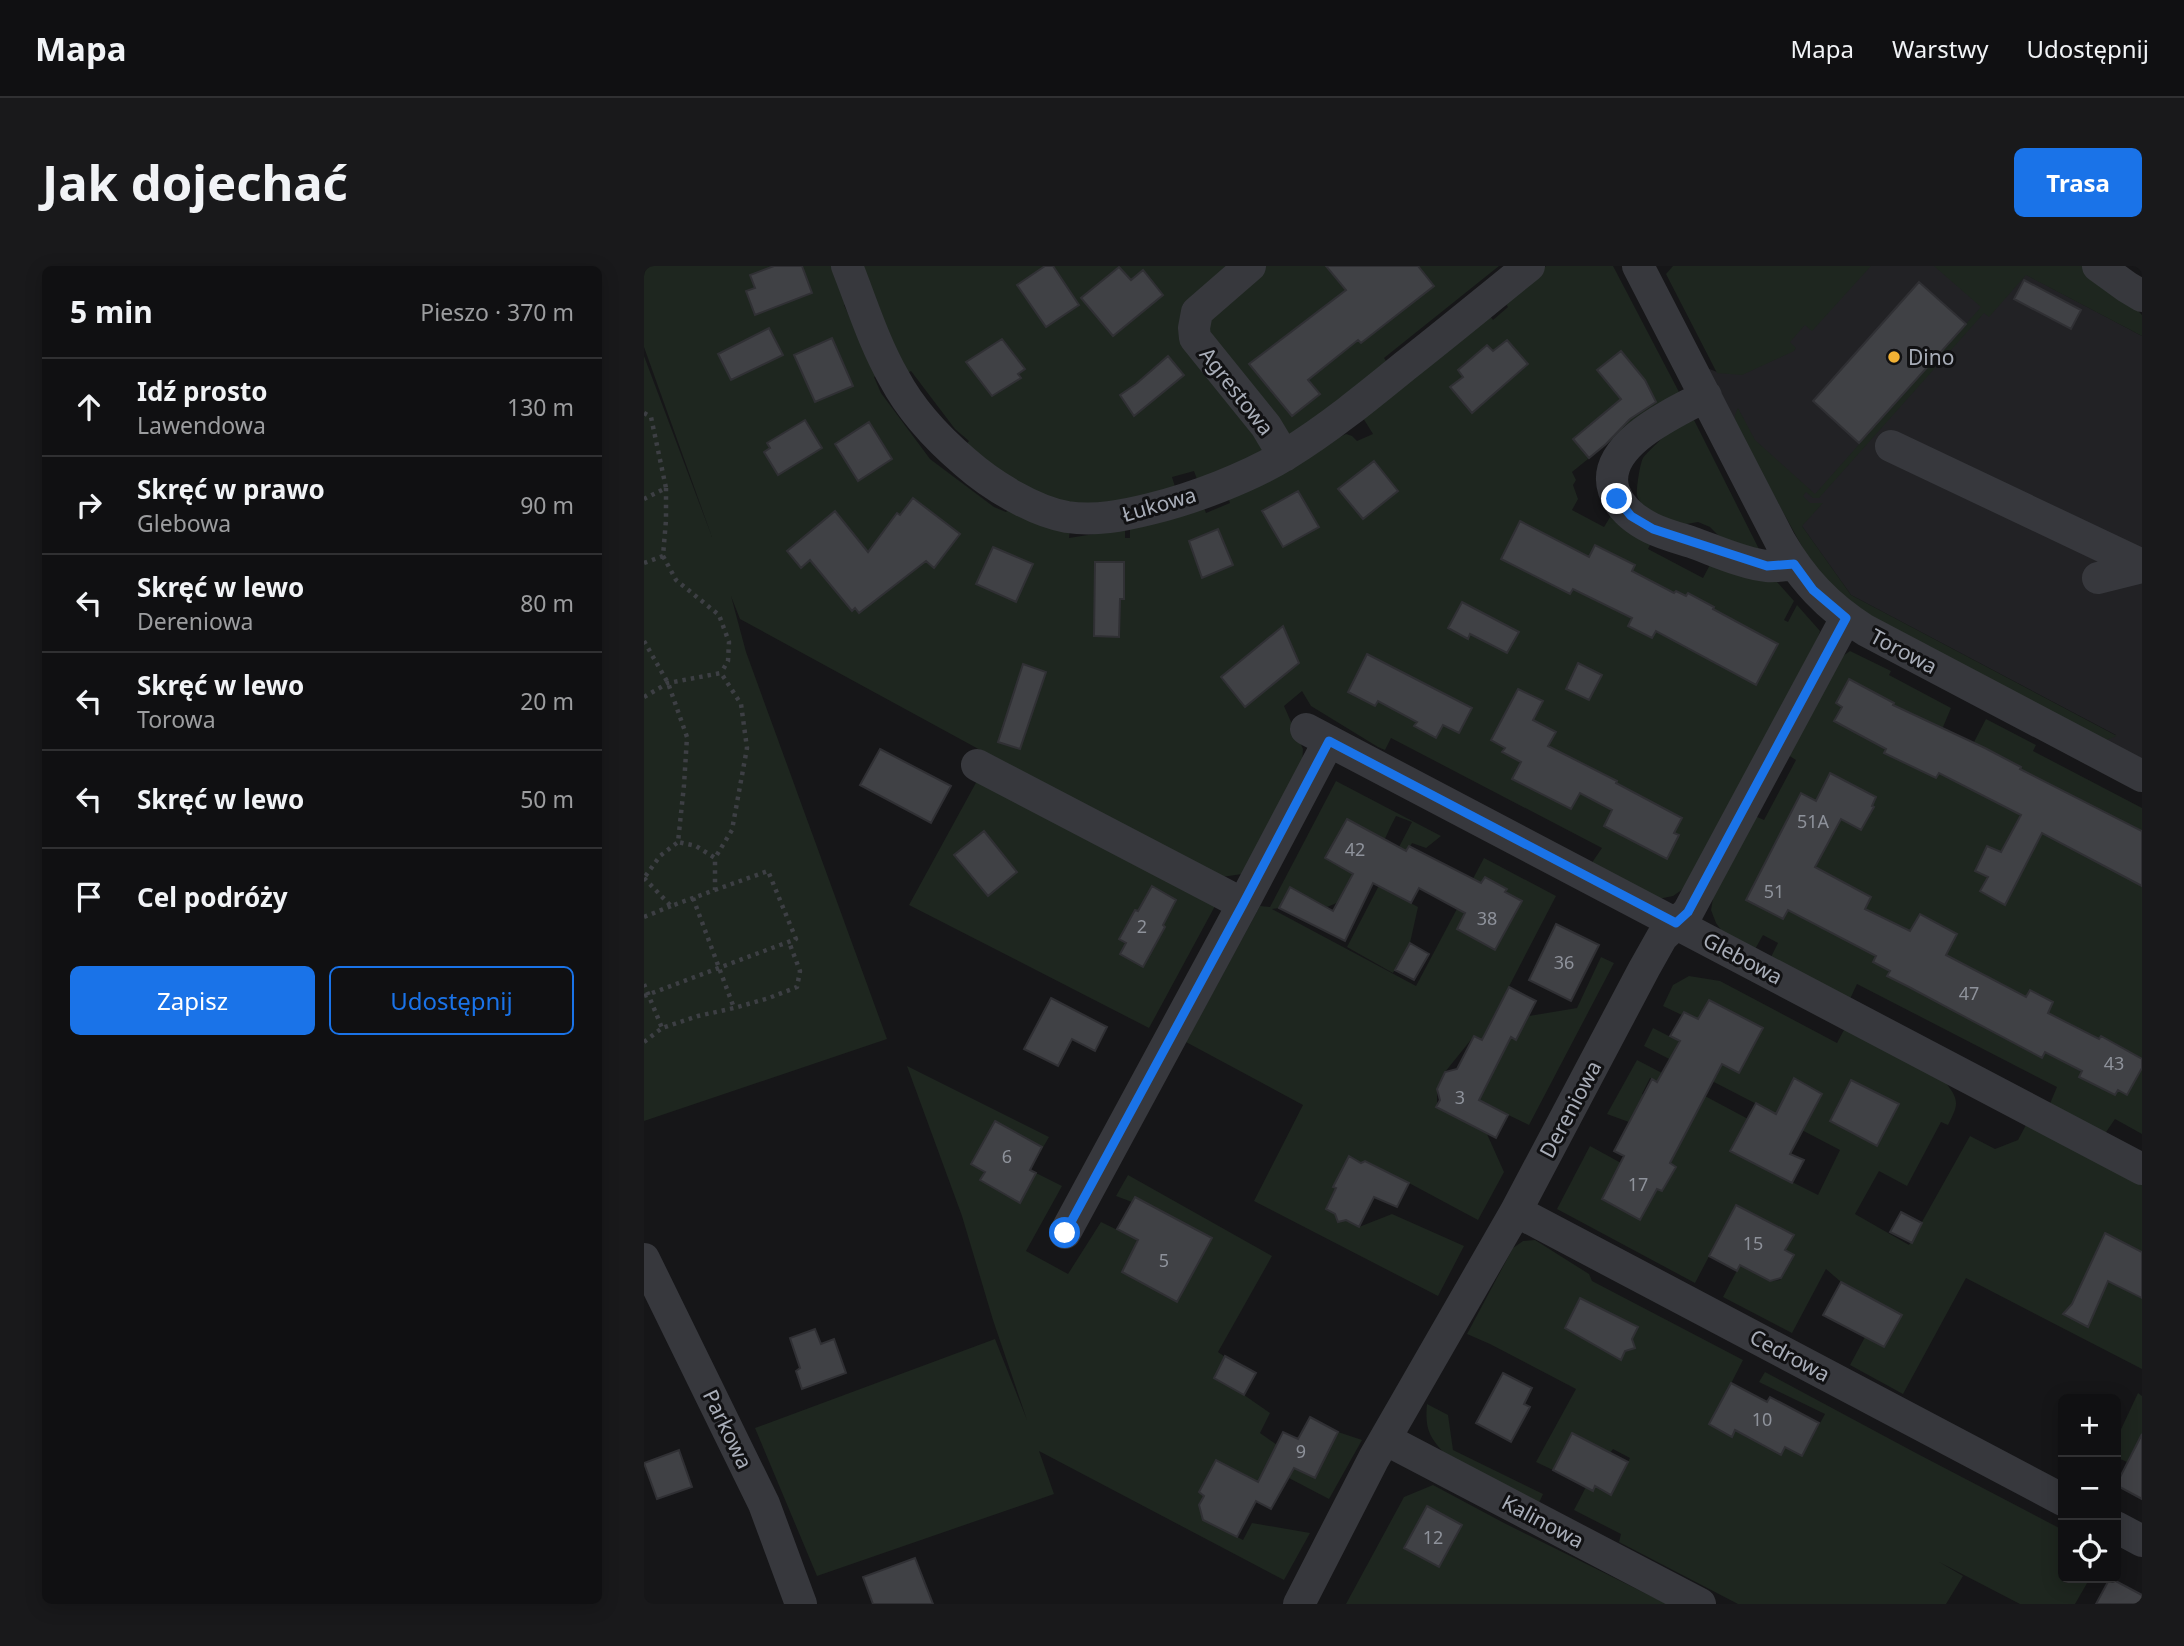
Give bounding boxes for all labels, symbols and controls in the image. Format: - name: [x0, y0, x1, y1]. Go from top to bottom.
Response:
- text: Mapa: [35, 26, 127, 71]
- text: Mapa: [1791, 32, 1854, 65]
- text: Warstwy: [1892, 32, 1989, 65]
- text: Udostępnij: [2027, 32, 2149, 65]
- button: Trasa: [2014, 148, 2142, 217]
- text: Jak dojechać: [42, 149, 348, 215]
- text: 5 min: [70, 291, 153, 332]
- text: Pieszo · 370 m: [420, 296, 574, 328]
- street label: Agrestowa: [1194, 341, 1280, 441]
- place label: Dino: [1908, 343, 1954, 371]
- marker: Dino: [1886, 349, 1902, 365]
- text: Idź prosto: [137, 373, 268, 409]
- icon: ahead: [70, 388, 108, 426]
- text: 130 m: [507, 391, 574, 423]
- text: Lawendowa: [137, 409, 266, 441]
- text: Skręć w prawo: [137, 471, 325, 507]
- street label: Łukowa: [1119, 480, 1199, 528]
- route end: [1601, 483, 1632, 514]
- icon: right: [70, 486, 108, 524]
- text: 90 m: [520, 489, 574, 521]
- text: Glebowa: [137, 507, 231, 539]
- text: Skręć w lewo: [137, 569, 304, 605]
- icon: left: [70, 584, 108, 622]
- text: 80 m: [520, 587, 574, 619]
- text: Dereniowa: [137, 605, 253, 637]
- street label: Torowa: [1866, 622, 1942, 680]
- text: Skręć w lewo: [137, 667, 304, 703]
- icon: left: [70, 682, 108, 720]
- text: 20 m: [520, 685, 574, 717]
- text: Torowa: [137, 703, 216, 735]
- icon: left: [70, 780, 108, 818]
- text: Skręć w lewo: [137, 781, 304, 817]
- text: 50 m: [520, 783, 574, 815]
- house number: 51A: [1797, 809, 1830, 833]
- house number: 42: [1345, 837, 1365, 861]
- icon: arrive: [70, 878, 108, 916]
- text: Cel podróży: [137, 879, 288, 915]
- house number: 51: [1764, 879, 1784, 903]
- house number: 38: [1477, 906, 1497, 930]
- house number: 2: [1137, 914, 1147, 938]
- street label: Glebowa: [1698, 925, 1788, 991]
- house number: 36: [1554, 950, 1574, 974]
- button: Zapisz: [70, 966, 315, 1035]
- button: Udostępnij: [329, 966, 574, 1035]
- house number: 47: [1959, 981, 1979, 1005]
- house number: 43: [2104, 1051, 2124, 1075]
- street label: Dereniowa: [1533, 1056, 1607, 1162]
- house number: 3: [1455, 1085, 1465, 1109]
- house number: 6: [1002, 1144, 1012, 1168]
- house number: 17: [1628, 1172, 1648, 1196]
- route start: [1049, 1217, 1080, 1248]
- house number: 15: [1743, 1231, 1763, 1255]
- house number: 5: [1159, 1248, 1169, 1272]
- street label: Cedrowa: [1745, 1322, 1835, 1388]
- street label: Parkowa: [697, 1385, 759, 1473]
- map controls: [2058, 1394, 2121, 1583]
- button: +: [2058, 1394, 2121, 1457]
- house number: 10: [1752, 1407, 1772, 1431]
- house number: 9: [1296, 1439, 1306, 1463]
- button: −: [2058, 1457, 2121, 1520]
- street label: Kalinowa: [1497, 1488, 1589, 1554]
- button: locate: [2058, 1520, 2121, 1583]
- house number: 12: [1423, 1525, 1443, 1549]

